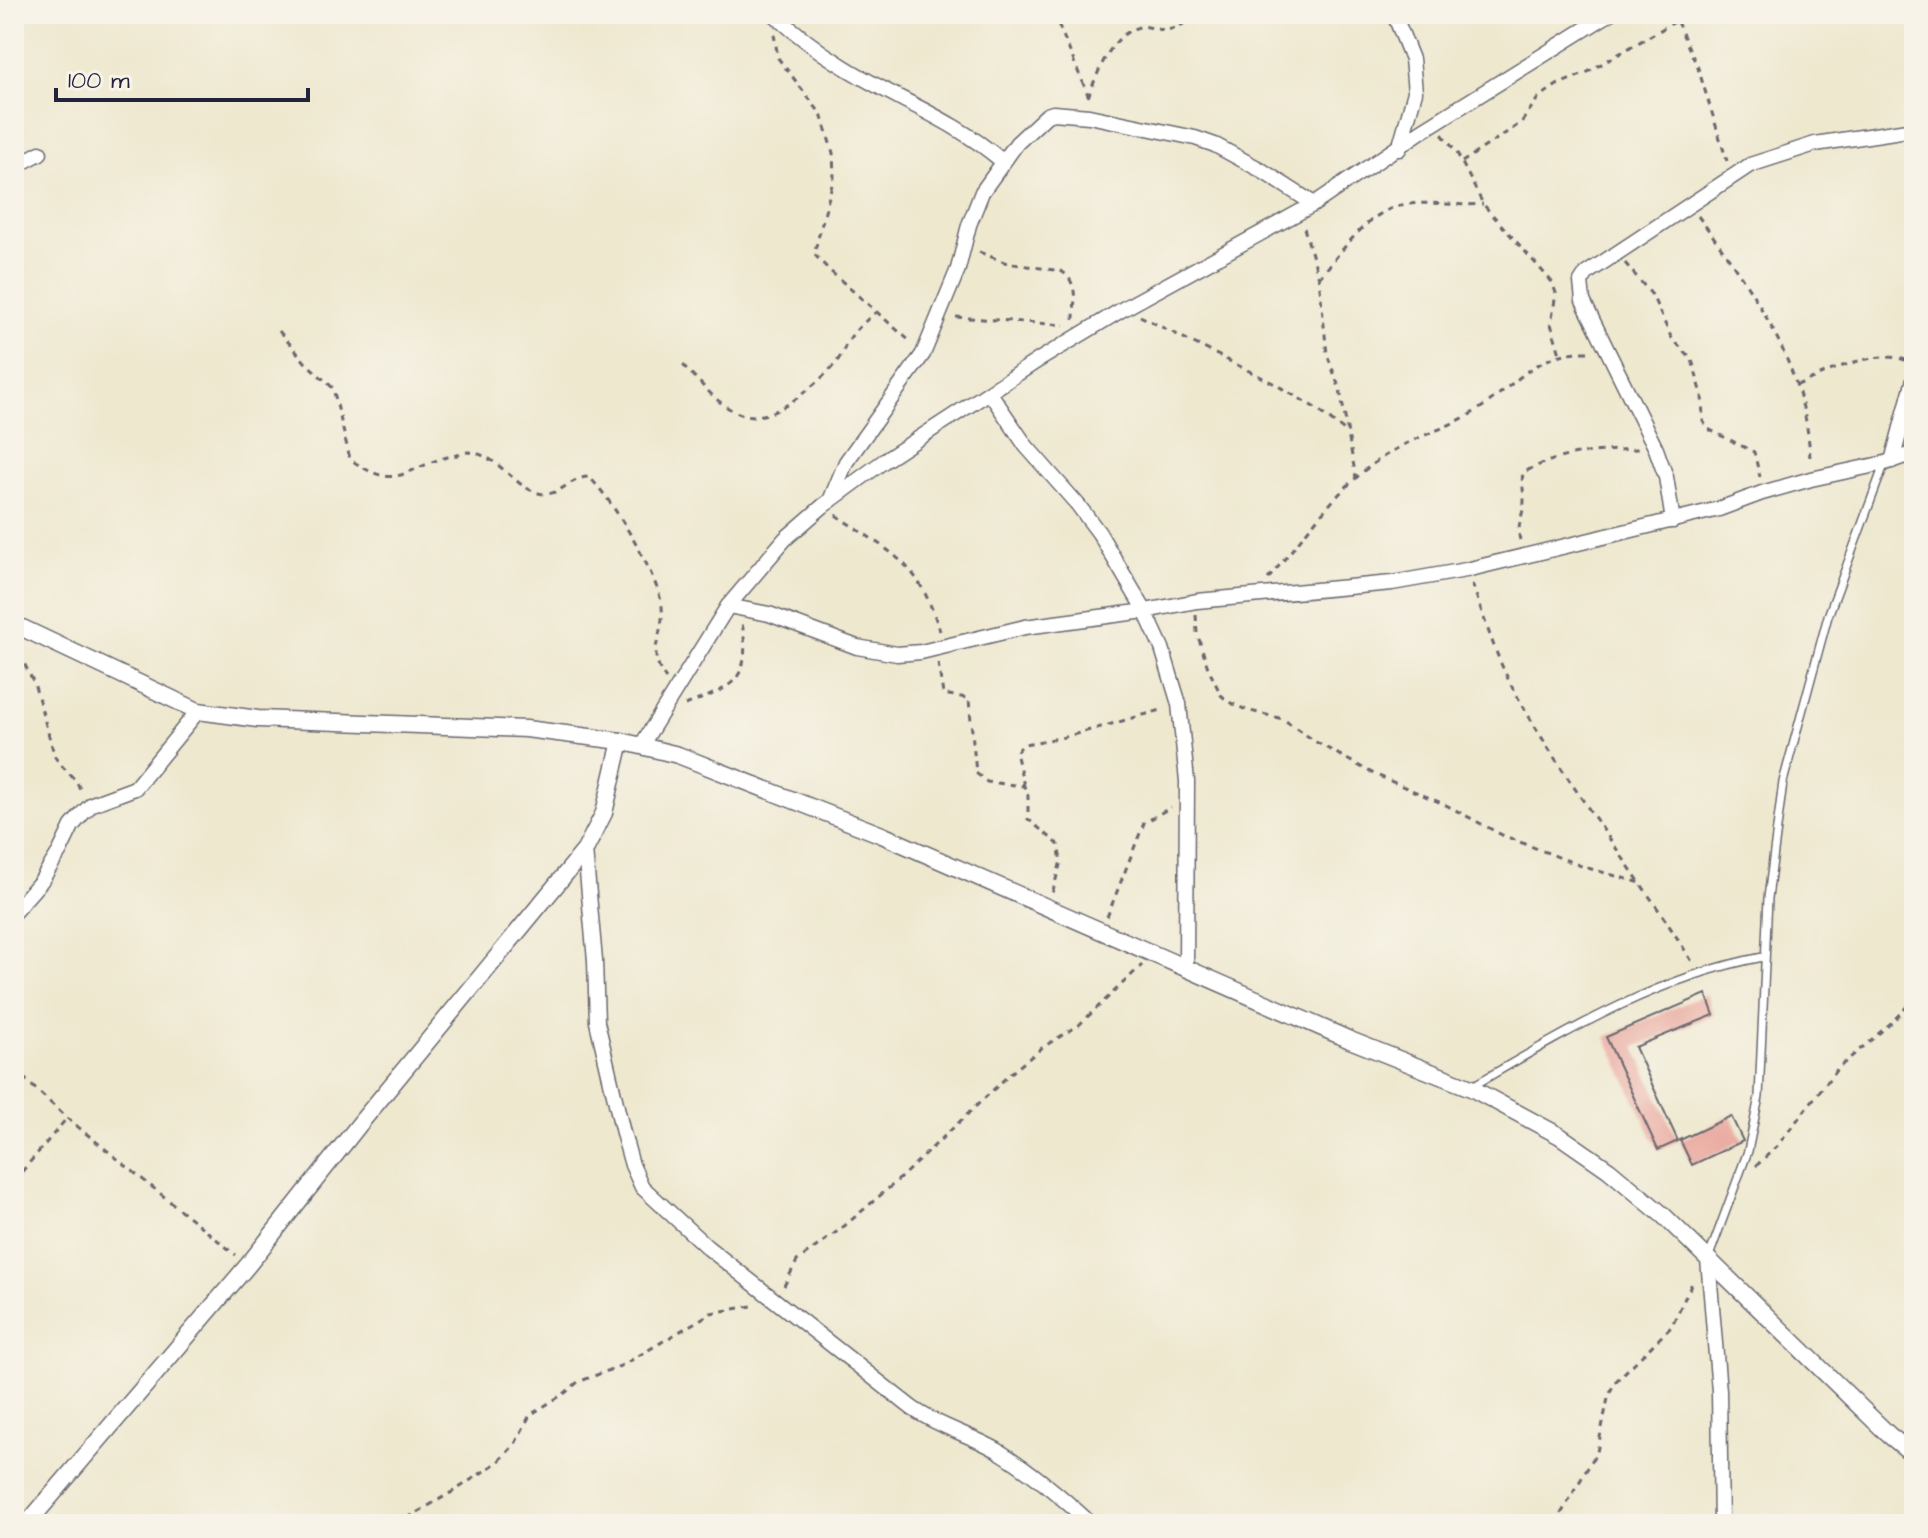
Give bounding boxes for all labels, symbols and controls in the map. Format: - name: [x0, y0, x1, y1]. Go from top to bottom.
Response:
- scale bar: [56, 52, 308, 102]
- text: 100 m: [68, 64, 130, 98]

